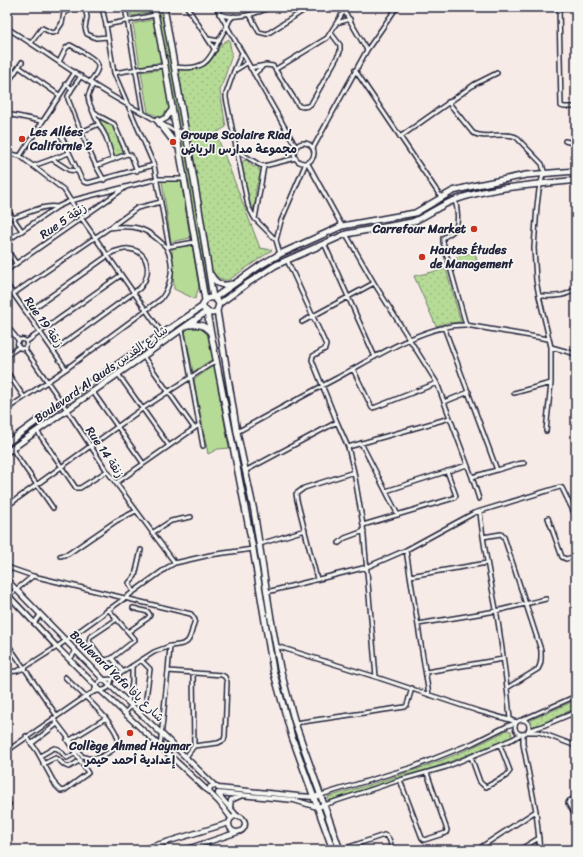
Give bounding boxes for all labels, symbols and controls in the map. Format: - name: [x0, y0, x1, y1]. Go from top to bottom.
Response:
- place label: Les Allées Californie 2: [29, 121, 92, 157]
- place label: Groupe Scolaire Riad مجموعة مدارس الرياض: [180, 124, 297, 160]
- marker: Les Allées Californie 2: [17, 134, 27, 144]
- marker: Groupe Scolaire Riad مجموعة مدارس الرياض: [168, 137, 178, 147]
- street label: Rue 5 زنقة: [35, 197, 91, 245]
- place label: Carrefour Market: [372, 218, 467, 240]
- marker: Carrefour Market: [469, 224, 479, 234]
- place label: Hautes Études de Management: [429, 239, 514, 275]
- marker: Hautes Études de Management: [417, 252, 427, 262]
- street label: Rue 19 زنقة: [18, 292, 70, 352]
- street label: Boulevard Al Quds شارع القدس: [29, 319, 173, 429]
- street label: Rue 14 زنقة: [80, 422, 130, 482]
- street label: Boulevard Yafa شارع يافا: [64, 625, 170, 727]
- marker: Collège Ahmed Haymar إعدادية أحمد حيمر: [125, 728, 135, 738]
- place label: Collège Ahmed Haymar إعدادية أحمد حيمر: [68, 735, 192, 771]

